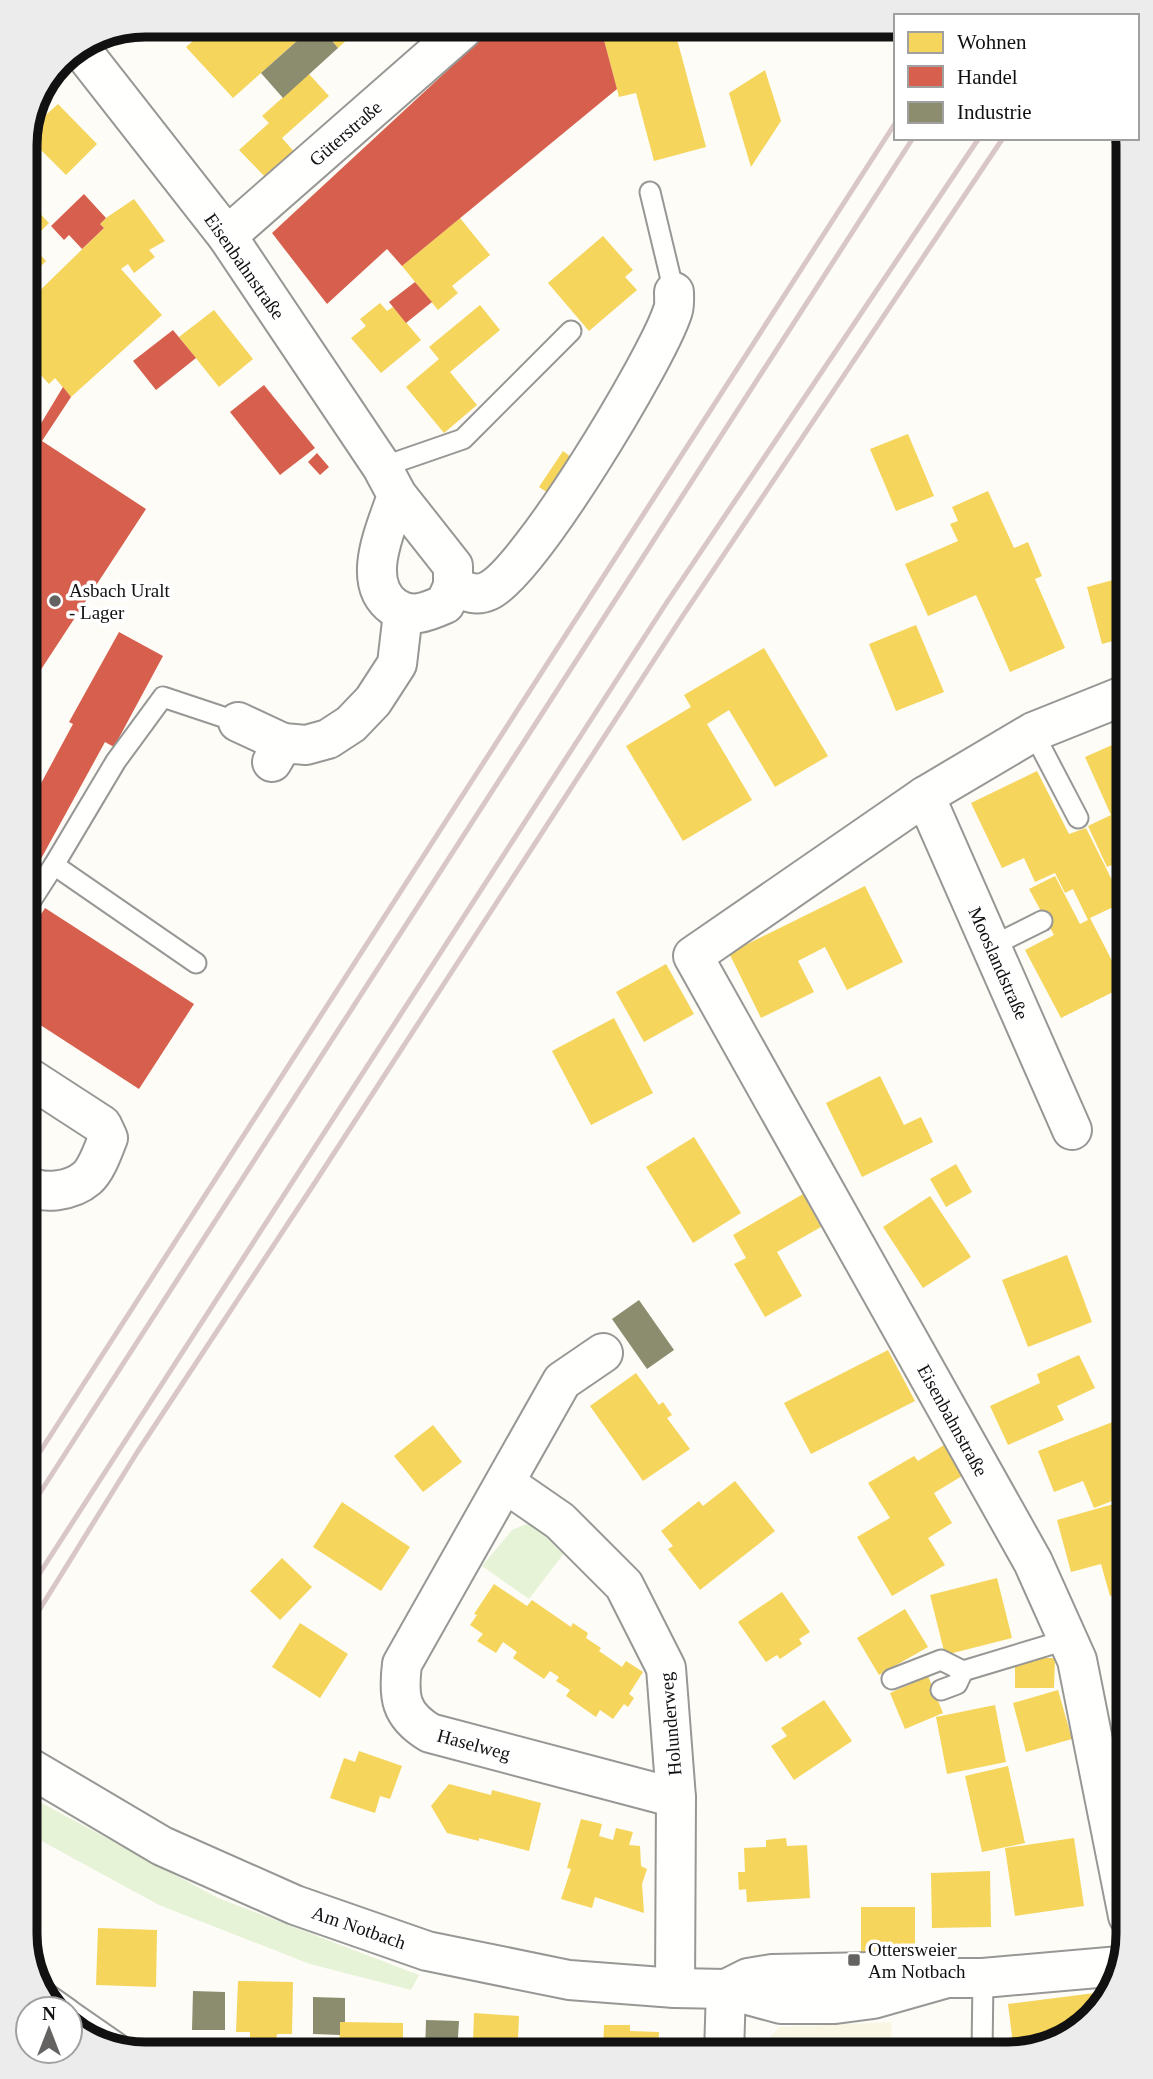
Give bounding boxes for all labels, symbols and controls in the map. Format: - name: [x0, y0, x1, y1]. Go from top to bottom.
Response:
- legend: [894, 14, 1139, 140]
- text: Wohnen: [957, 30, 1027, 54]
- text: Handel: [957, 65, 1018, 89]
- street label: Güterstraße: [305, 96, 386, 170]
- text: Industrie: [957, 100, 1032, 124]
- street label: Eisenbahnstraße: [200, 209, 289, 323]
- place label: Asbach Uralt - Lager: [69, 580, 170, 623]
- marker: Asbach Uralt - Lager: [47, 593, 63, 609]
- street label: Mooslandstraße: [964, 903, 1033, 1023]
- street label: Eisenbahnstraße: [913, 1361, 992, 1480]
- street label: Holunderweg: [655, 1671, 685, 1776]
- street label: Haselweg: [435, 1725, 513, 1764]
- street label: Am Notbach: [309, 1902, 409, 1953]
- place label: Ottersweier Am Notbach: [868, 1939, 966, 1982]
- marker: Ottersweier Am Notbach: [846, 1952, 862, 1968]
- north arrow: [14, 1995, 84, 2065]
- text: N: [42, 2003, 56, 2024]

